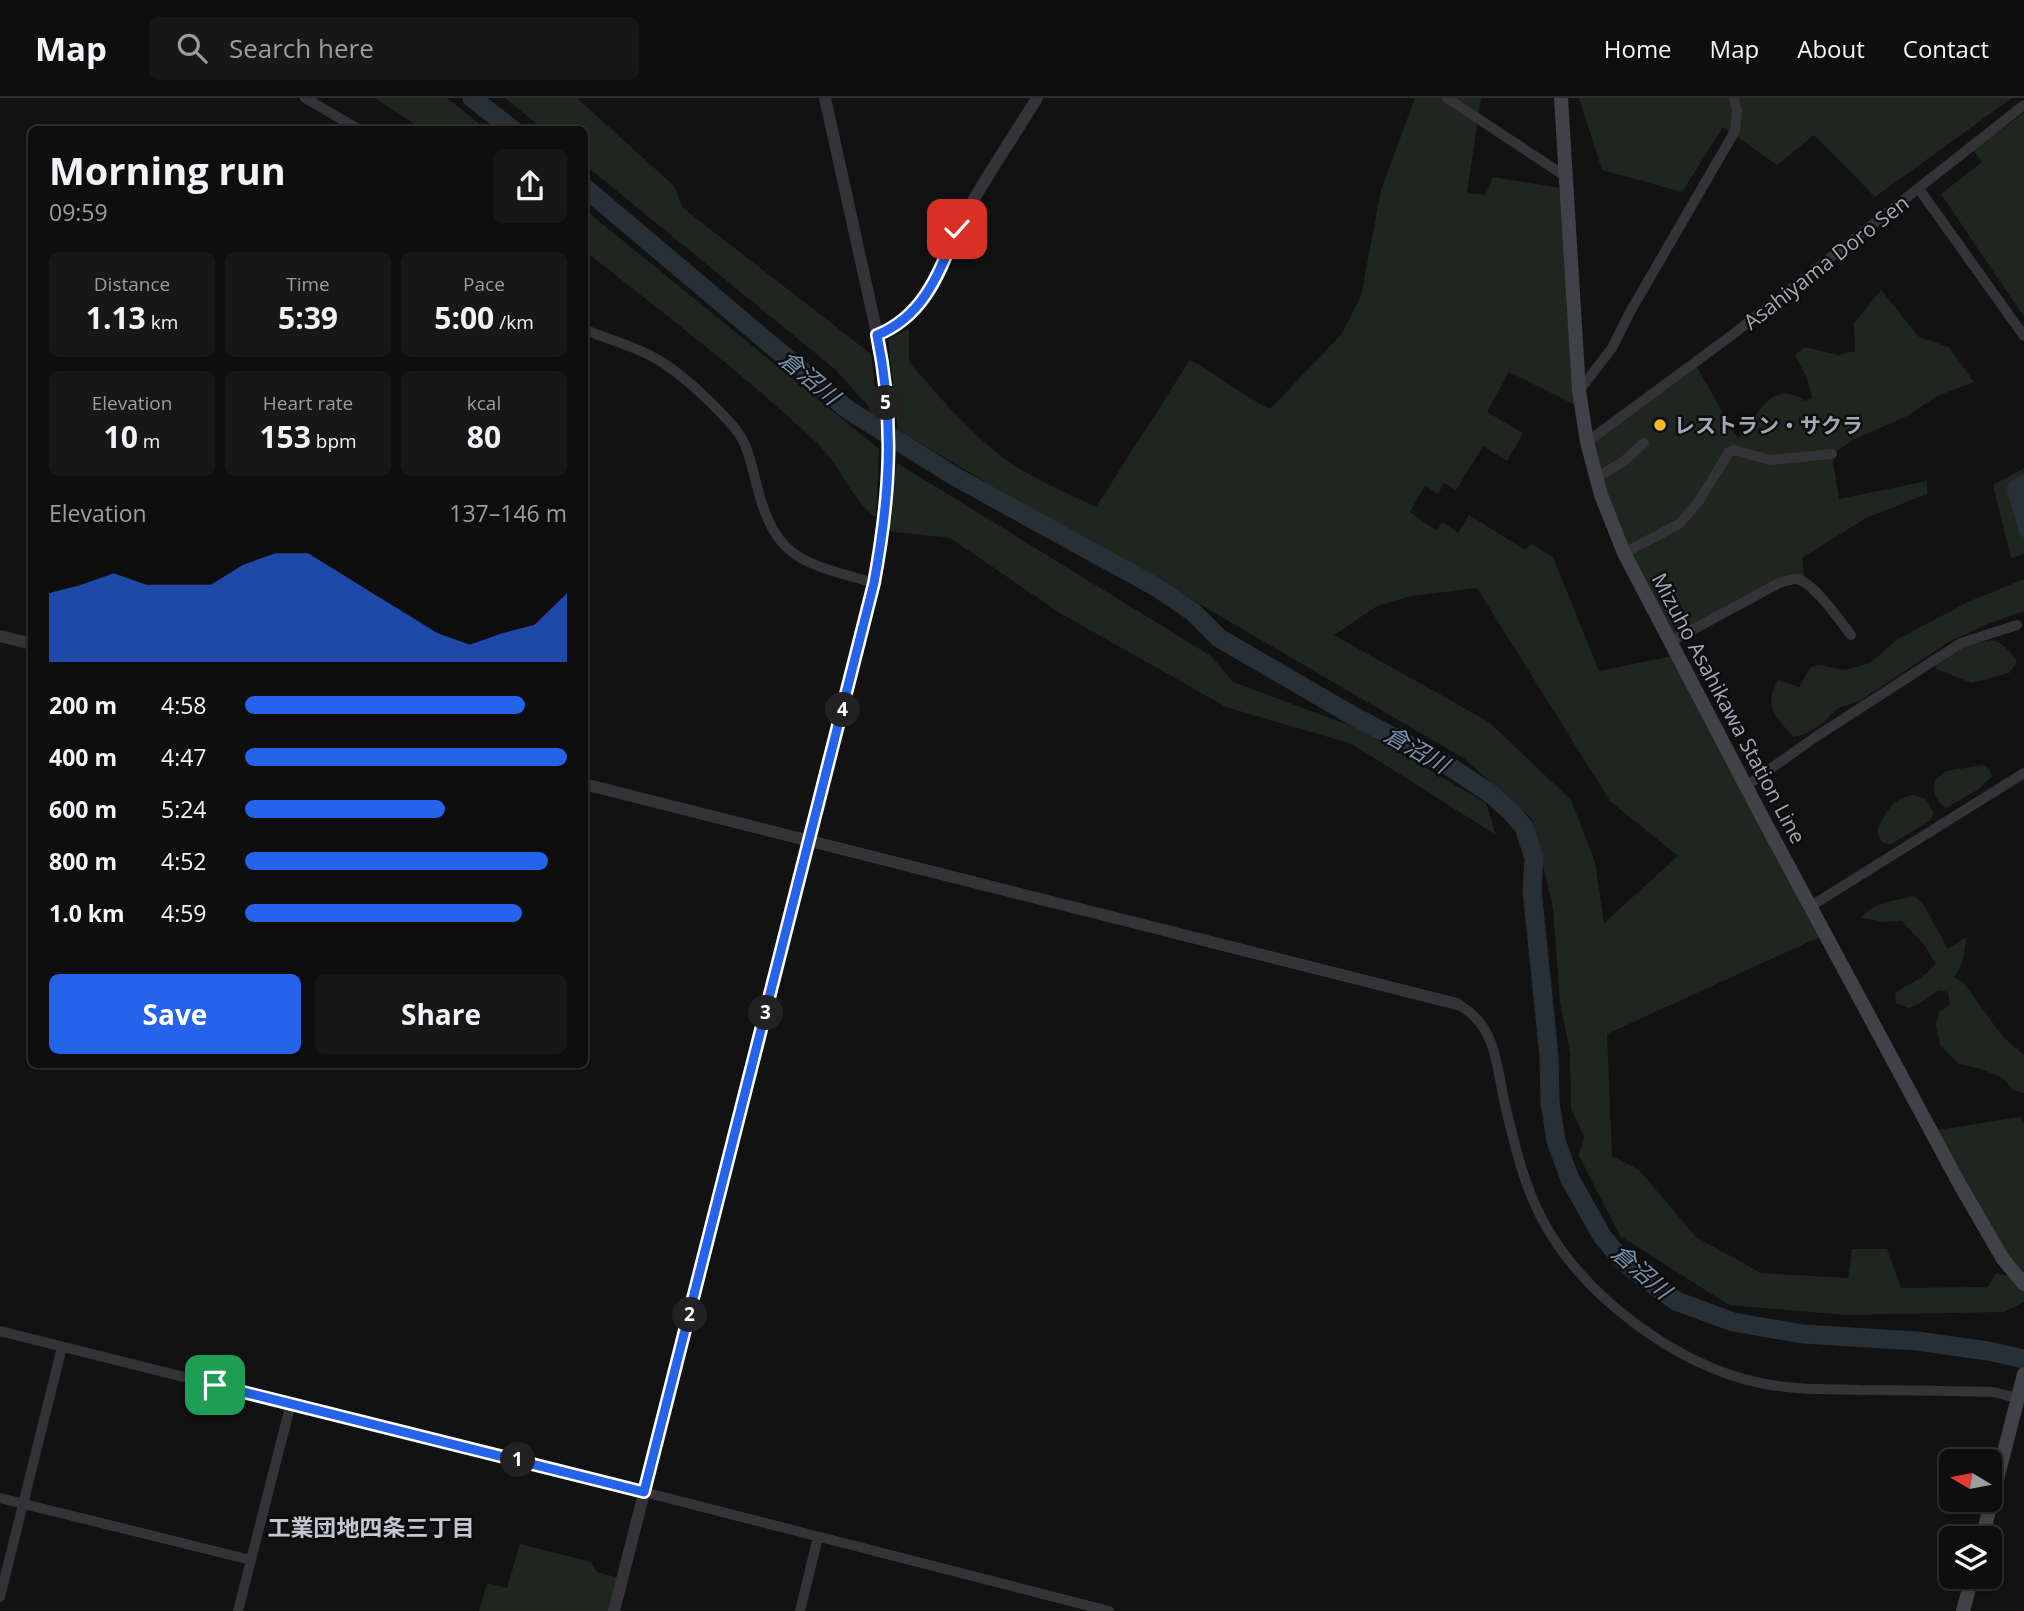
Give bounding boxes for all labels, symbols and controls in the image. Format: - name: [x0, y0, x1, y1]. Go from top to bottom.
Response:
- search box: [149, 17, 639, 80]
- text: Map: [35, 26, 107, 71]
- icon: search: [173, 29, 211, 67]
- text: Search here: [229, 30, 374, 66]
- text: Home: [1604, 32, 1672, 65]
- text: Map: [1710, 32, 1759, 65]
- text: About: [1797, 32, 1865, 65]
- text: Contact: [1903, 32, 1989, 65]
- text: Morning run: [49, 144, 286, 196]
- button: share: [493, 149, 567, 223]
- street label: Asahiyama Doro Sen: [1738, 189, 1914, 335]
- text: 09:59: [49, 196, 108, 228]
- pin: [927, 199, 987, 259]
- icon: check: [938, 210, 976, 248]
- text: Distance: [94, 271, 170, 297]
- text: Time: [286, 271, 330, 297]
- text: Pace: [463, 271, 505, 297]
- text: 1.13: [86, 297, 146, 338]
- text: 5:39: [278, 297, 338, 338]
- text: 5:00: [434, 297, 494, 338]
- text: km: [146, 309, 178, 335]
- text: /km: [494, 309, 534, 335]
- water label: 倉沼川: [773, 343, 849, 413]
- pin: 5: [868, 386, 903, 420]
- text: 5: [880, 389, 891, 415]
- text: Elevation: [92, 390, 172, 416]
- text: Heart rate: [263, 390, 353, 416]
- text: kcal: [467, 390, 501, 416]
- place label: レストラン・サクラ: [1674, 411, 1863, 439]
- text: 10: [104, 416, 138, 457]
- text: 153: [259, 416, 311, 457]
- text: 80: [467, 416, 501, 457]
- marker: レストラン・サクラ: [1652, 417, 1668, 433]
- text: m: [138, 428, 160, 454]
- text: bpm: [311, 428, 357, 454]
- text: Elevation: [49, 497, 147, 529]
- text: 137–146 m: [449, 497, 567, 529]
- street label: Mizuho Asahikawa Station Line: [1646, 568, 1812, 848]
- text: 200 m: [49, 689, 117, 721]
- text: 4:58: [161, 689, 207, 721]
- pin: 4: [826, 692, 860, 728]
- text: 4: [837, 696, 848, 722]
- water label: 倉沼川: [1379, 718, 1457, 782]
- text: 400 m: [49, 741, 117, 773]
- text: 4:47: [161, 741, 207, 773]
- text: 600 m: [49, 793, 117, 825]
- text: 5:24: [161, 793, 207, 825]
- text: 800 m: [49, 845, 117, 877]
- text: 4:52: [161, 845, 207, 877]
- text: 1.0 km: [49, 897, 125, 929]
- text: 4:59: [161, 897, 207, 929]
- button: Save: [49, 974, 301, 1054]
- button: Share: [315, 974, 567, 1054]
- pin: 3: [748, 996, 784, 1030]
- text: 3: [760, 999, 771, 1025]
- water label: 倉沼川: [1605, 1236, 1681, 1308]
- pin: 2: [672, 1298, 708, 1332]
- text: 2: [684, 1301, 695, 1327]
- pin: [185, 1355, 245, 1415]
- icon: arrive: [196, 1366, 234, 1404]
- pin: 1: [500, 1442, 536, 1478]
- text: 1: [512, 1446, 523, 1472]
- north arrow: [1939, 1449, 2002, 1512]
- map controls: [1939, 1449, 2002, 1589]
- district label: 工業団地四条三丁目: [268, 1511, 475, 1543]
- button: layers: [1939, 1526, 2002, 1589]

